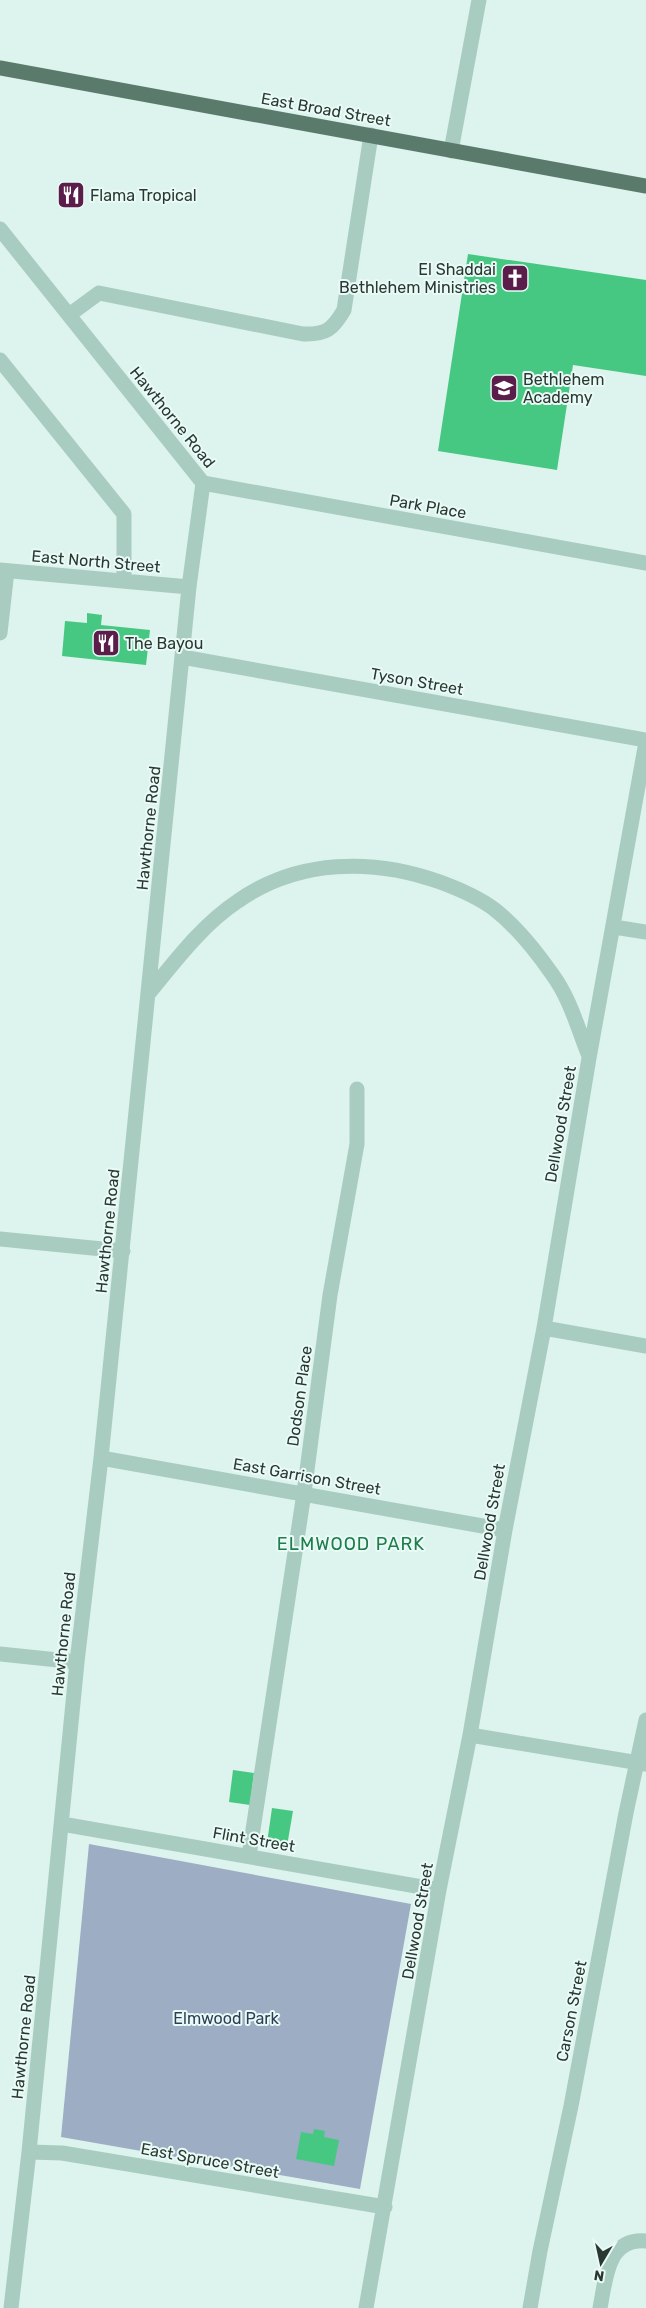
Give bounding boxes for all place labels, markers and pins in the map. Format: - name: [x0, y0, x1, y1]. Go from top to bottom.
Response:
- restaurant icon: Flama Tropical: [56, 180, 86, 210]
- place label: Flama Tropical: [90, 186, 197, 205]
- place label: El Shaddai Bethlehem Ministries: [339, 260, 496, 297]
- church icon: El Shaddai Bethlehem Ministries: [500, 263, 530, 293]
- place label: Bethlehem Academy: [523, 370, 604, 407]
- school or university icon: Bethlehem Academy: [489, 373, 519, 403]
- restaurant icon: The Bayou: [91, 628, 121, 658]
- place label: The Bayou: [125, 634, 203, 653]

